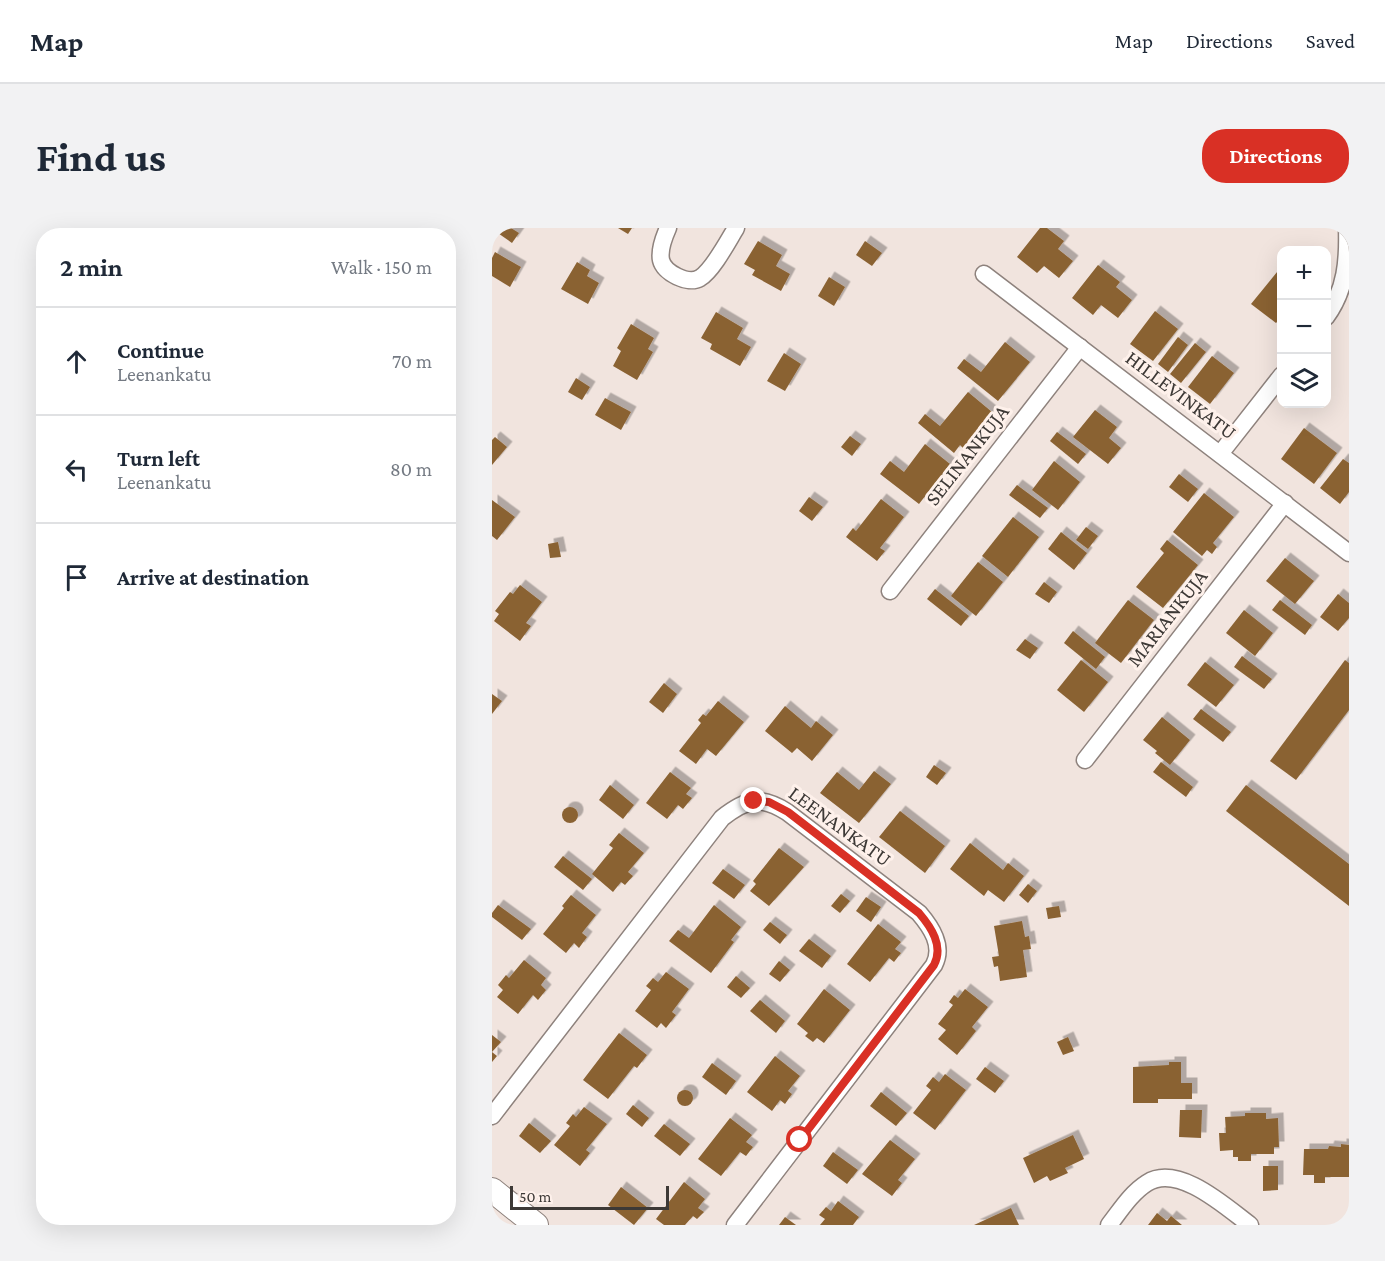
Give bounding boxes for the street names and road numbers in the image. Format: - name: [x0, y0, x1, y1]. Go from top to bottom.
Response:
- street label: HILLEVINKATU: [1121, 346, 1241, 444]
- street label: SELINANKUJA: [920, 400, 1014, 510]
- street label: MARIANKUJA: [1122, 565, 1212, 671]
- street label: LEENANKATU: [784, 781, 896, 871]

